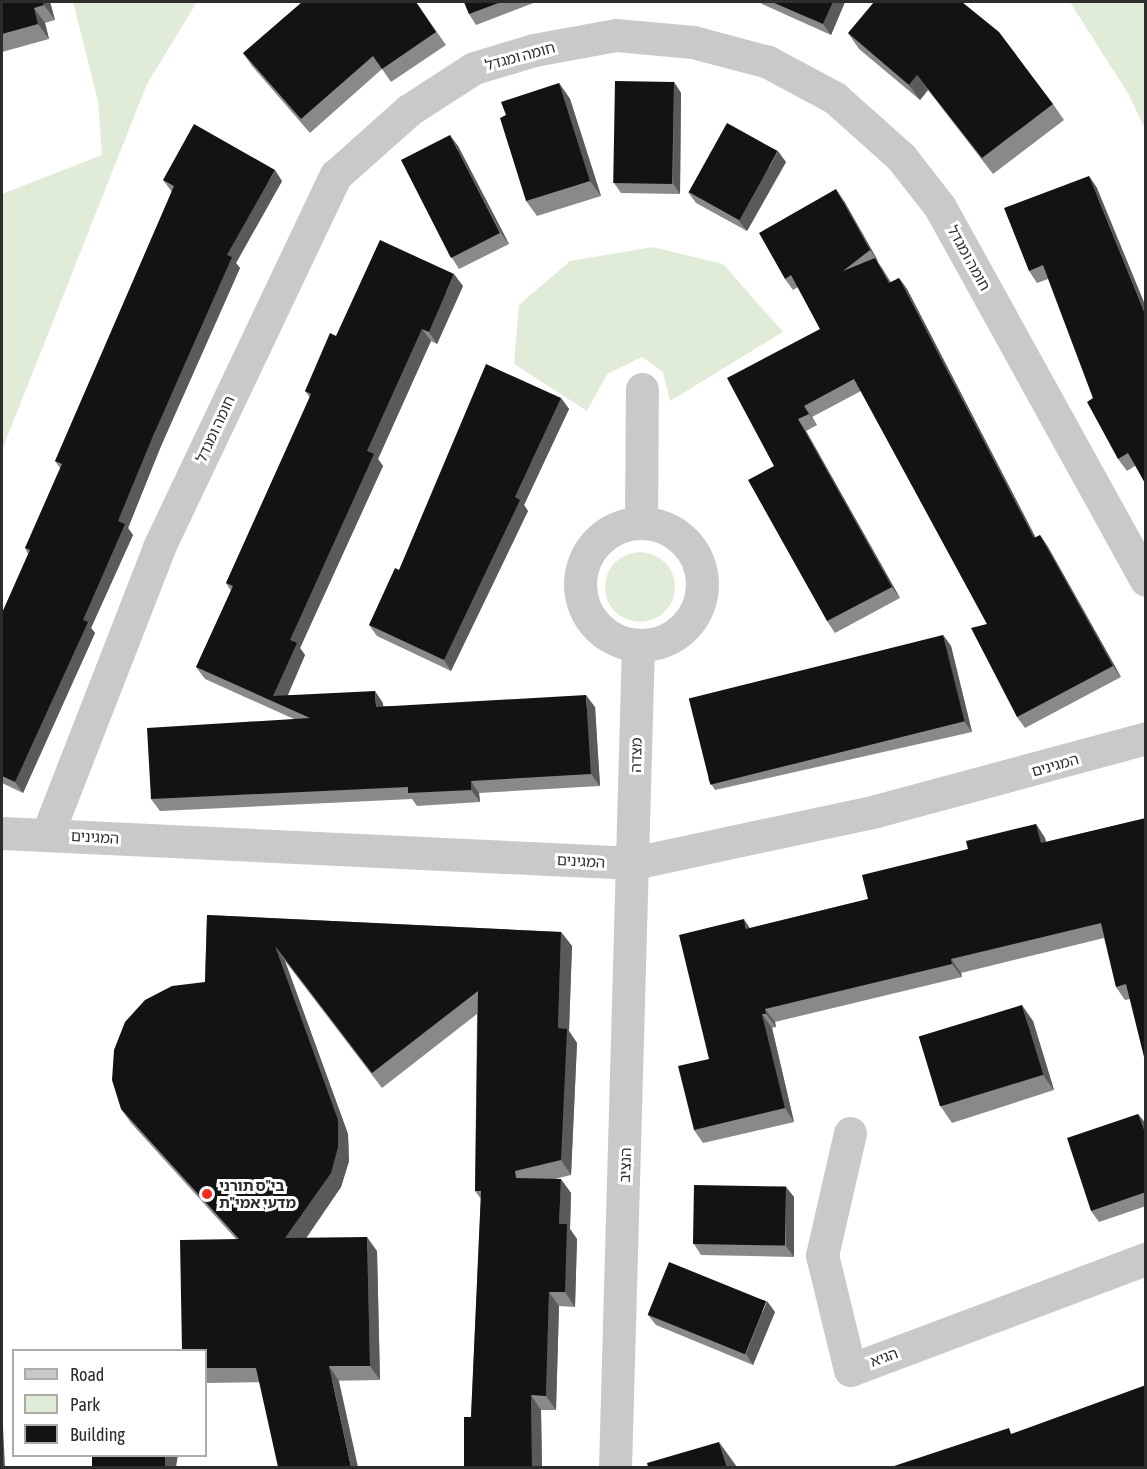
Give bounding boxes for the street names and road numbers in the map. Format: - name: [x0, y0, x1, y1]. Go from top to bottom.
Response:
- street label: חומה ומגדל: [483, 38, 557, 74]
- street label: חומה ומגדל: [944, 222, 994, 294]
- street label: חומה ומגדל: [192, 393, 238, 465]
- street label: מצדה: [627, 737, 645, 773]
- street label: המגינים: [1029, 750, 1081, 780]
- street label: המגינים: [70, 827, 120, 847]
- street label: המגינים: [556, 851, 606, 871]
- street label: הנציב: [615, 1147, 635, 1183]
- street label: הגיא: [868, 1344, 900, 1370]

